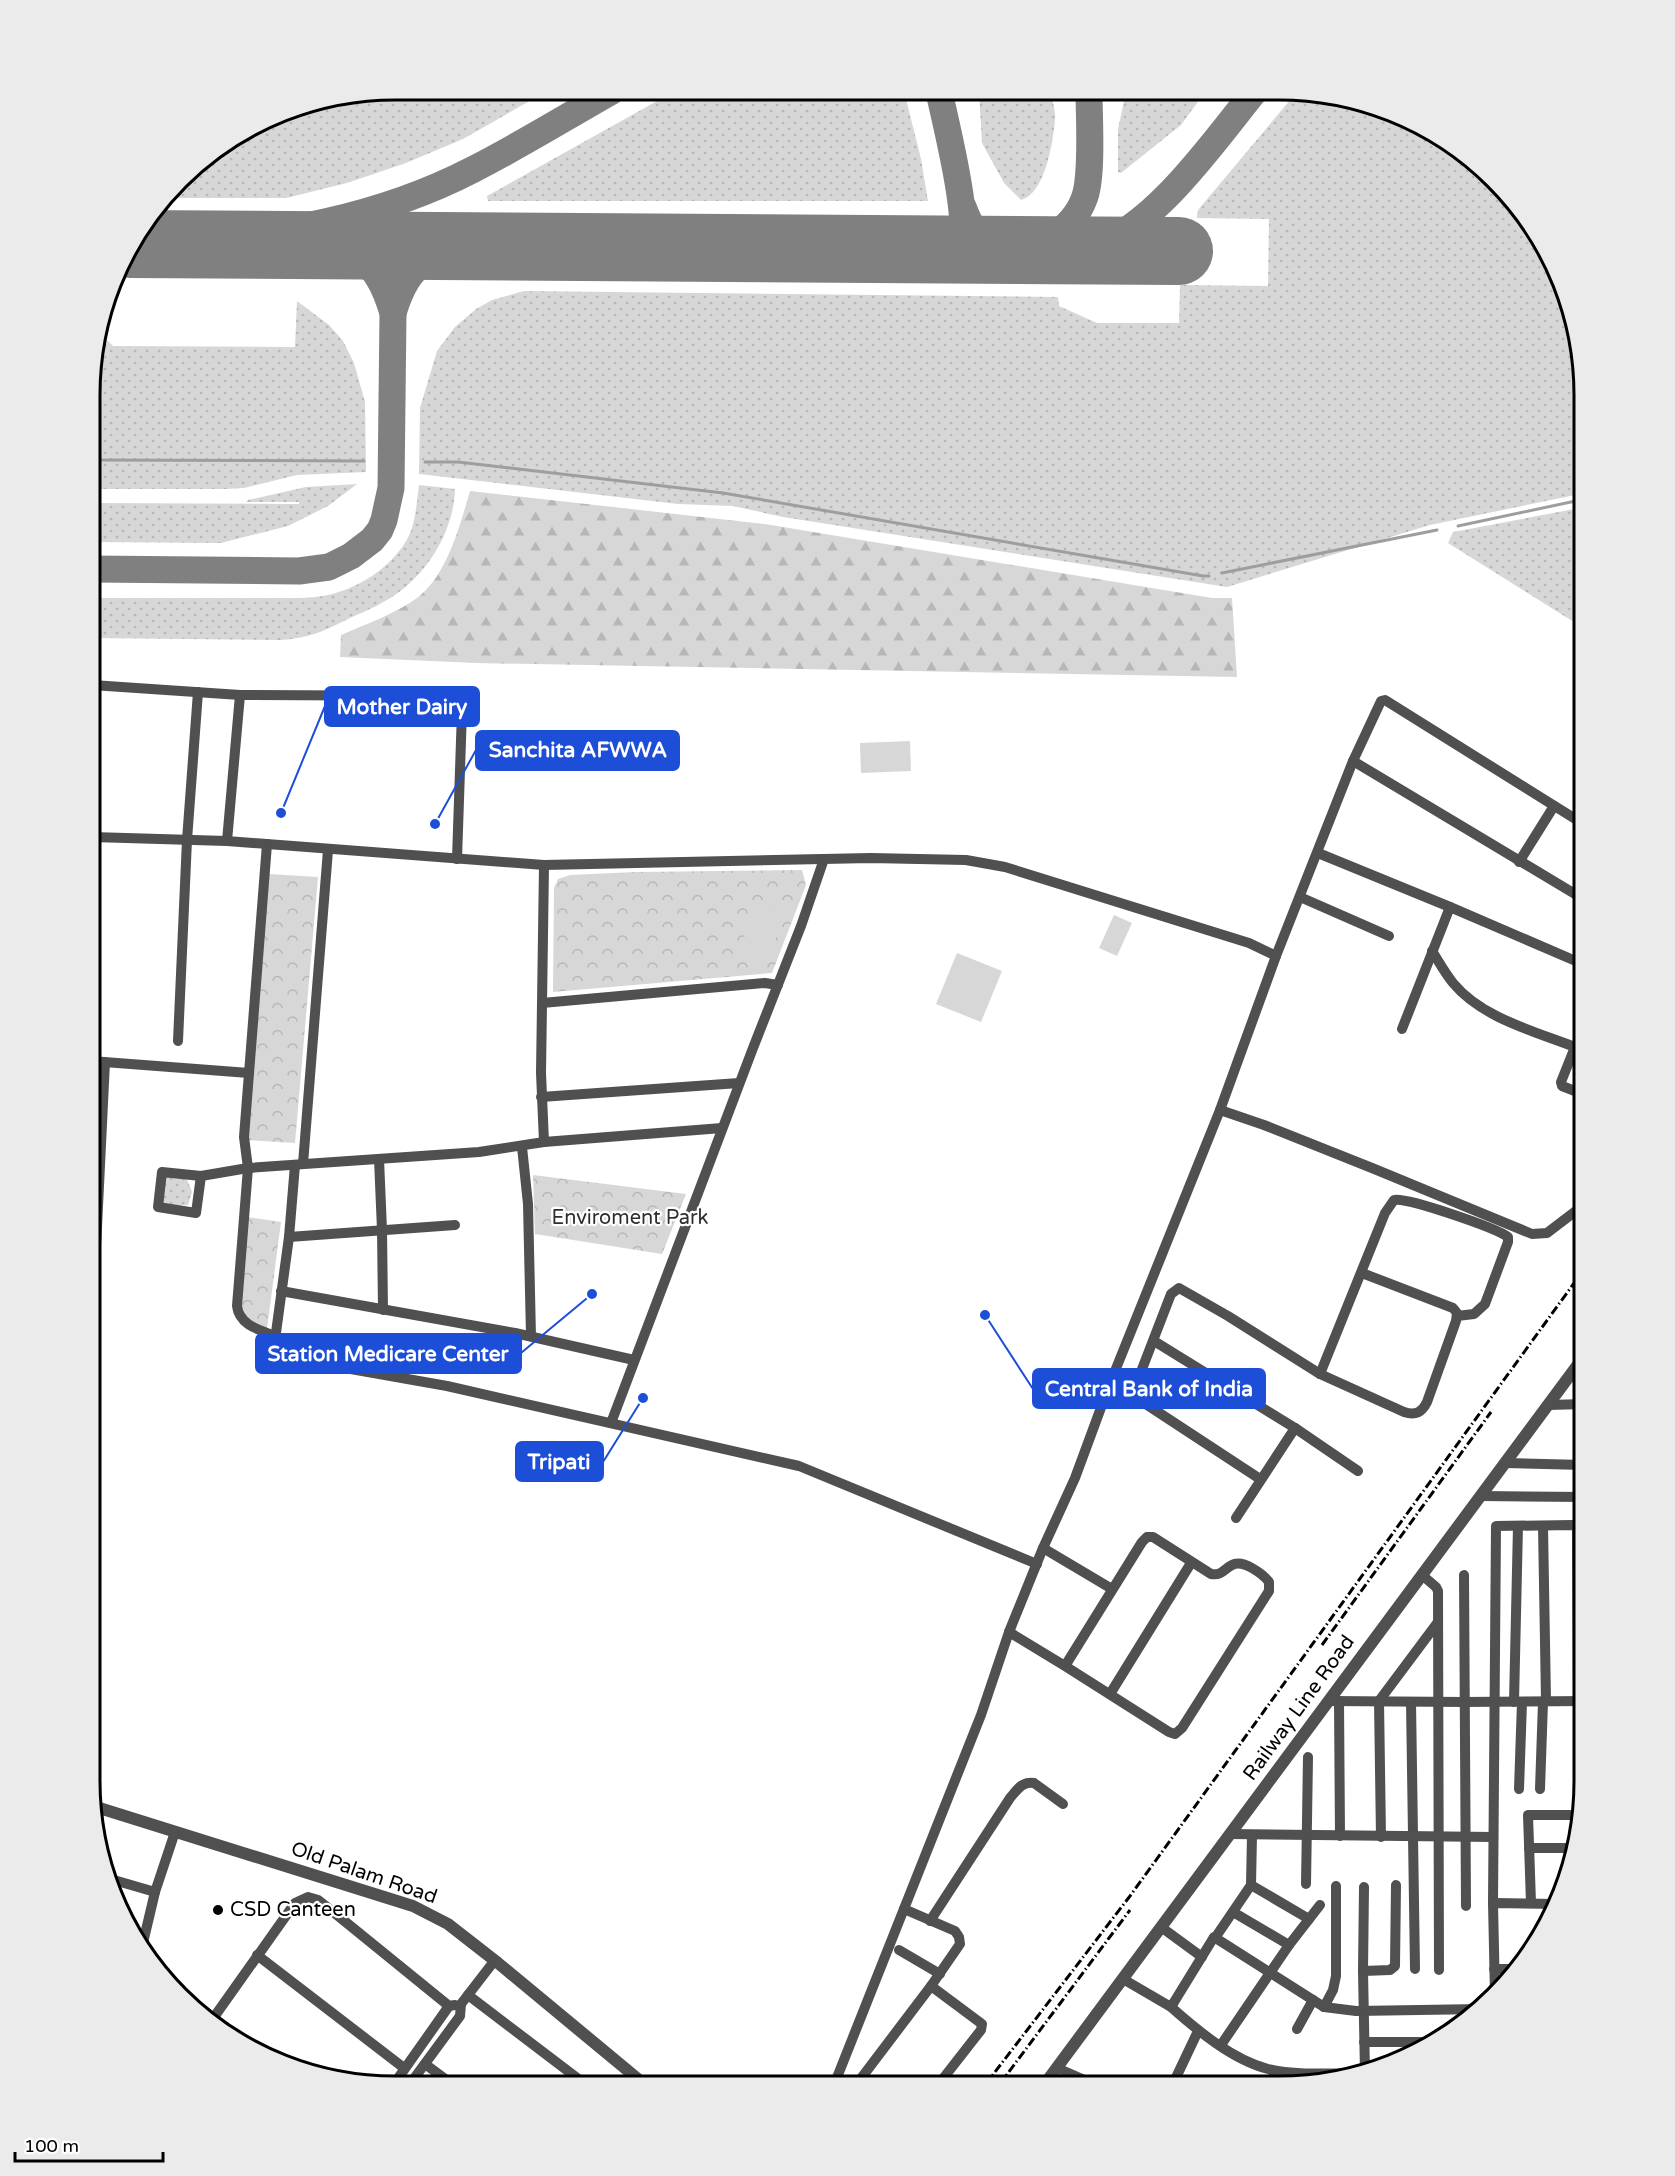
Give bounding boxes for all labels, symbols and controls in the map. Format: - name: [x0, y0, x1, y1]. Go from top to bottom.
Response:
- callout: Mother Dairy: [325, 687, 479, 726]
- text: Mother Dairy: [337, 695, 468, 720]
- callout: Sanchita AFWWA: [476, 731, 679, 770]
- text: Sanchita AFWWA: [489, 738, 667, 763]
- park label: Enviroment Park: [552, 1206, 709, 1230]
- callout: Station Medicare Center: [256, 1334, 521, 1373]
- text: Station Medicare Center: [267, 1342, 510, 1367]
- callout: Central Bank of India: [1033, 1369, 1265, 1408]
- text: Central Bank of India: [1045, 1377, 1253, 1402]
- callout: Tripati: [516, 1442, 603, 1481]
- text: Tripati: [527, 1450, 590, 1475]
- street label: Railway Line Road: [1238, 1631, 1360, 1785]
- street label: Old Palam Road: [288, 1837, 440, 1909]
- place label: CSD Canteen: [230, 1898, 356, 1922]
- marker: CSD Canteen: [211, 1903, 225, 1917]
- scale bar: [15, 2125, 164, 2163]
- text: 100 m: [24, 2135, 79, 2157]

